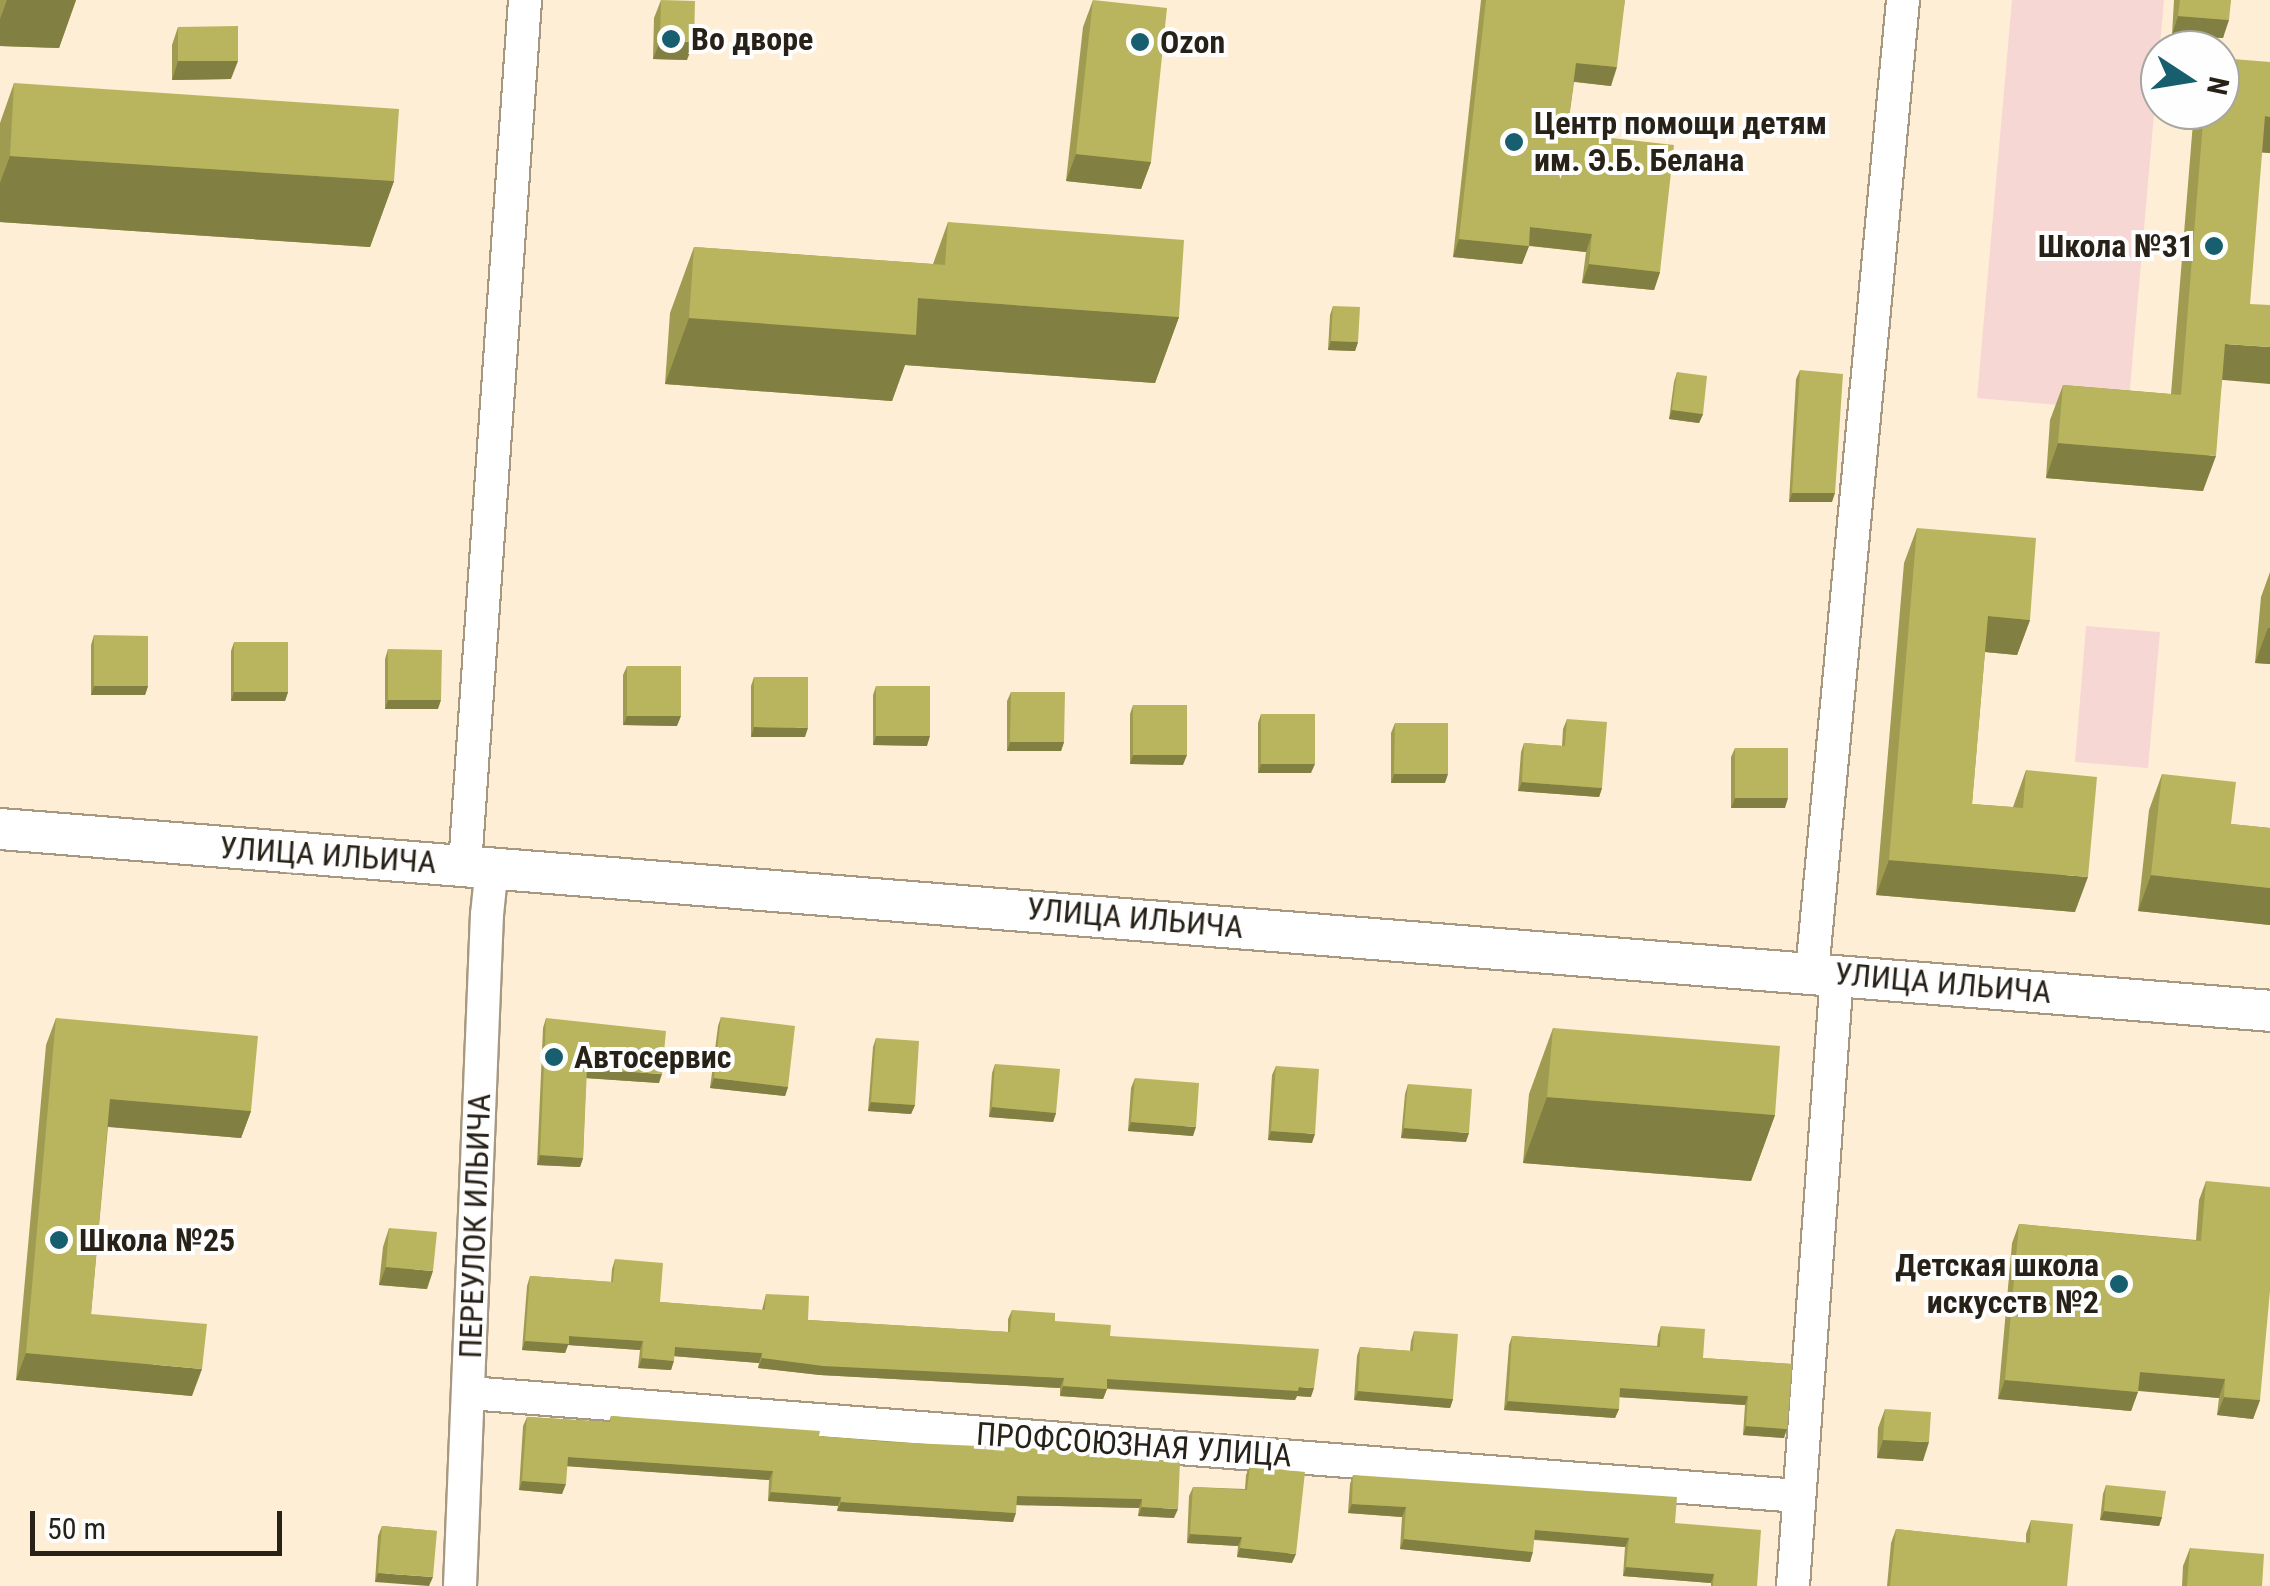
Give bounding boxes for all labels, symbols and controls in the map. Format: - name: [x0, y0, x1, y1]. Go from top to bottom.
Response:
- place label: Во дворе: [691, 20, 813, 58]
- place label: Ozon: [1160, 23, 1225, 61]
- marker: Во дворе: [660, 28, 682, 50]
- north arrow: [2140, 30, 2240, 130]
- marker: Ozon: [1129, 31, 1151, 53]
- text: N: [2200, 74, 2236, 98]
- place label: Центр помощи детям им. Э.Б. Белана: [1534, 105, 1827, 180]
- marker: Центр помощи детям им. Э.Б. Белана: [1503, 131, 1525, 153]
- place label: Школа №31: [2038, 227, 2194, 265]
- marker: Школа №31: [2203, 235, 2225, 257]
- street label: УЛИЦА ИЛЬИЧА: [218, 828, 438, 882]
- street label: УЛИЦА ИЛЬИЧА: [1025, 889, 1245, 947]
- street label: УЛИЦА ИЛЬИЧА: [1833, 954, 2053, 1012]
- place label: Автосервис: [574, 1038, 731, 1076]
- marker: Автосервис: [543, 1046, 565, 1068]
- street label: ПЕРЕУЛОК ИЛЬИЧА: [451, 1093, 499, 1359]
- place label: Школа №25: [79, 1221, 235, 1259]
- marker: Школа №25: [48, 1229, 70, 1251]
- place label: Детская школа искусств №2: [1895, 1247, 2099, 1322]
- marker: Детская школа искусств №2: [2108, 1273, 2130, 1295]
- street label: ПРОФСОЮЗНАЯ УЛИЦА: [975, 1415, 1293, 1475]
- scale bar: [35, 1491, 288, 1553]
- text: 50 m: [47, 1511, 106, 1546]

